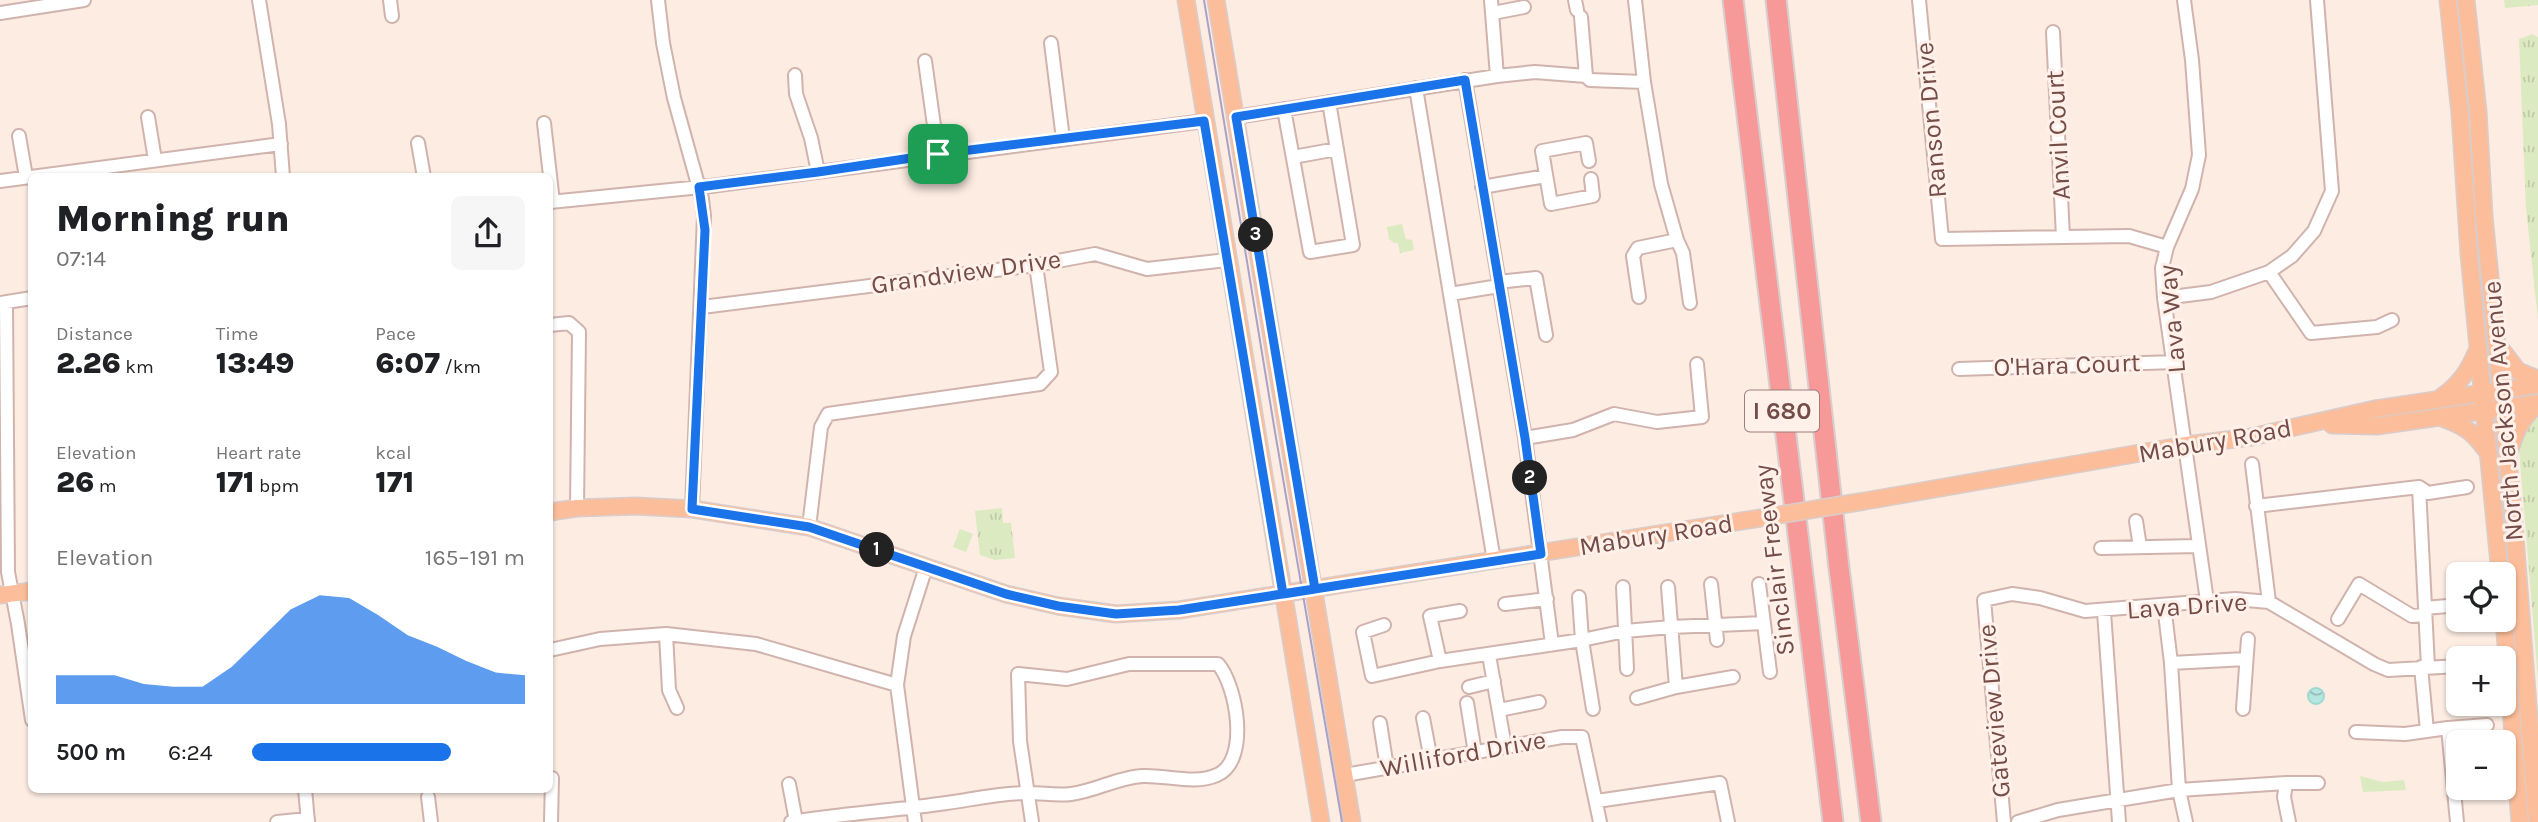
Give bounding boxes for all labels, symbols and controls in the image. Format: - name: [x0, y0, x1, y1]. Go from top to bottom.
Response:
- street label: Ranson Drive: [1909, 41, 1953, 199]
- street label: Anvil Court: [2039, 69, 2077, 201]
- pin: [908, 124, 968, 184]
- icon: arrive: [919, 135, 957, 173]
- text: Morning run: [56, 196, 290, 241]
- button: share: [451, 196, 525, 270]
- pin: 3: [1238, 218, 1274, 252]
- text: 3: [1250, 223, 1261, 245]
- street label: Grandview Drive: [869, 243, 1063, 301]
- text: 07:14: [56, 245, 106, 272]
- street label: Lava Way: [2152, 263, 2192, 375]
- street label: North Jackson Avenue: [2476, 280, 2530, 542]
- text: Distance: [56, 323, 133, 345]
- text: Time: [216, 323, 258, 345]
- text: Pace: [375, 323, 416, 345]
- text: 2.26: [56, 345, 121, 381]
- text: 13:49: [216, 345, 294, 381]
- text: 6:07: [375, 345, 440, 381]
- street label: O'Hara Court: [1993, 347, 2141, 383]
- text: km: [121, 356, 154, 378]
- text: /km: [440, 356, 481, 378]
- road number: I 680: [1745, 390, 1819, 432]
- street label: Mabury Road: [2136, 412, 2294, 470]
- text: Elevation: [56, 442, 136, 464]
- text: Heart rate: [216, 442, 301, 464]
- text: kcal: [375, 442, 412, 464]
- pin: 2: [1512, 461, 1548, 496]
- street label: Sinclair Freeway: [1747, 463, 1801, 657]
- text: 26: [56, 464, 94, 500]
- text: 171: [216, 464, 255, 500]
- text: 171: [375, 464, 414, 500]
- text: 2: [1524, 466, 1535, 488]
- text: m: [94, 475, 117, 497]
- text: bpm: [255, 475, 299, 497]
- street label: Mabury Road: [1577, 508, 1735, 562]
- pin: 1: [860, 532, 894, 568]
- text: 1: [873, 538, 880, 560]
- text: Elevation: [56, 544, 153, 571]
- text: 165–191 m: [425, 544, 525, 571]
- map controls: [2446, 562, 2516, 800]
- button: locate: [2446, 562, 2516, 632]
- street label: Lava Drive: [2126, 586, 2248, 626]
- street label: Gateview Drive: [1971, 623, 2017, 799]
- button: +: [2446, 646, 2516, 716]
- street label: Williford Drive: [1378, 724, 1548, 784]
- button: −: [2446, 730, 2516, 800]
- text: 500 m: [56, 739, 126, 766]
- text: 6:24: [168, 739, 213, 766]

